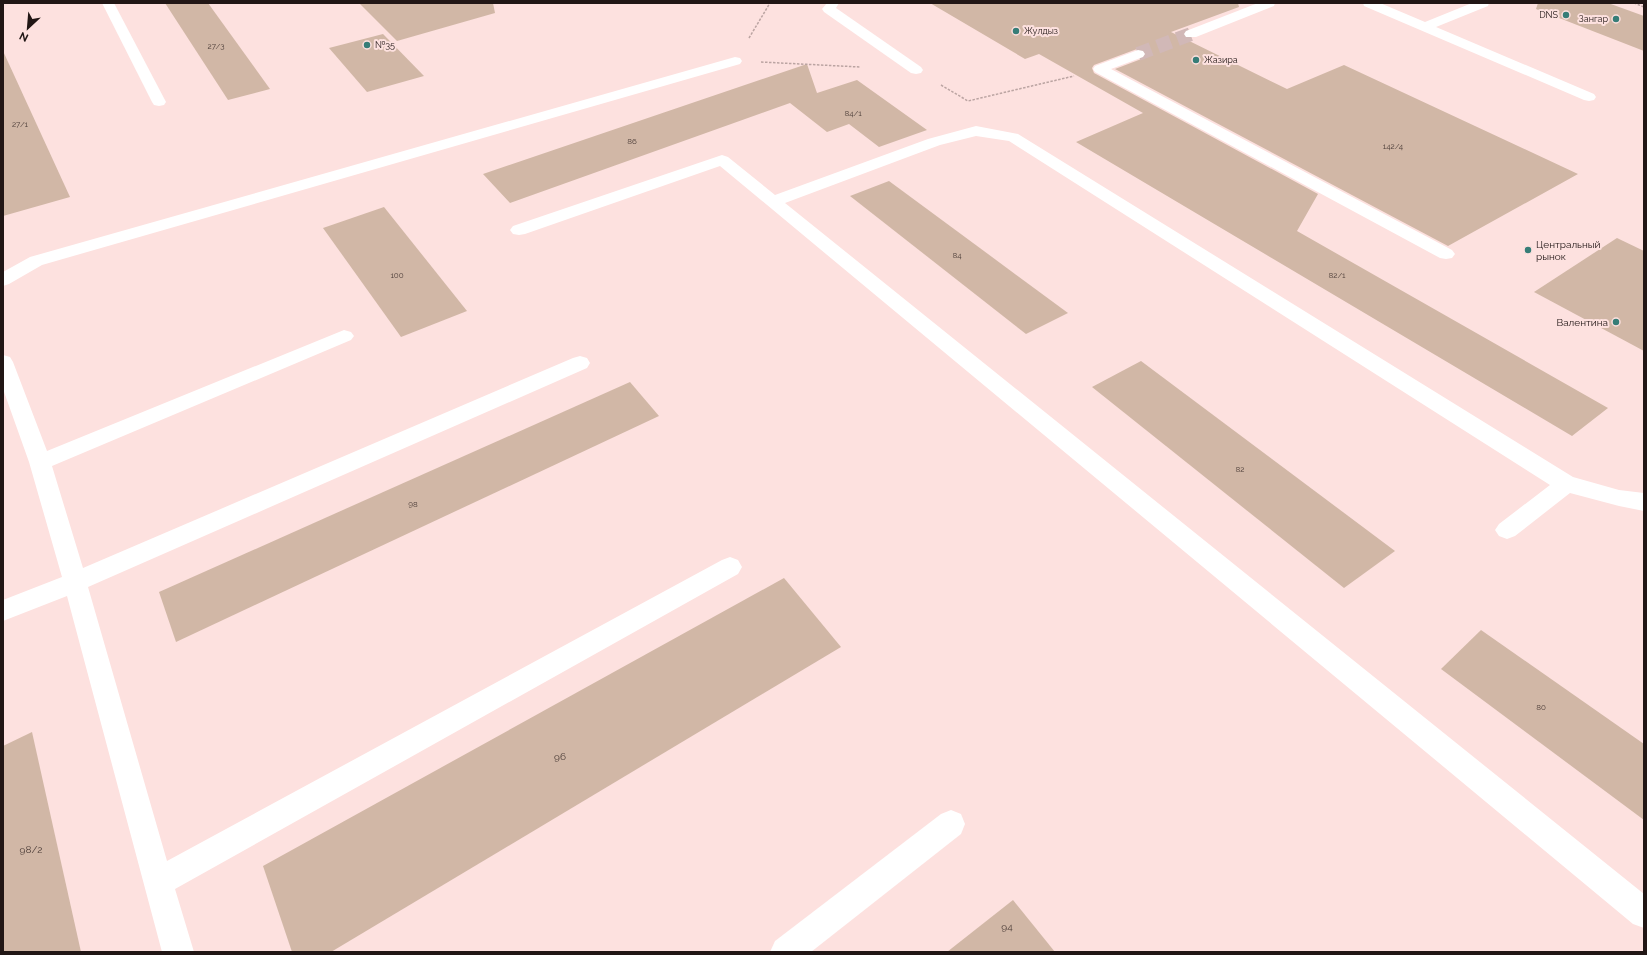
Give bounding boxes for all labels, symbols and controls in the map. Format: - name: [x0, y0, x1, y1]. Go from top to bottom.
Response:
- north arrow: [8, 8, 48, 48]
- place label: DNS: [1539, 10, 1559, 20]
- marker: DNS: [1561, 10, 1571, 20]
- place label: Зангар: [1579, 14, 1608, 24]
- marker: Зангар: [1611, 14, 1621, 24]
- marker: Жулдыз: [1011, 26, 1021, 36]
- place label: Жулдыз: [1024, 26, 1058, 36]
- text: N: [17, 29, 30, 44]
- marker: №35: [362, 40, 372, 50]
- place label: №35: [375, 40, 395, 50]
- house number: 27/3: [208, 41, 224, 51]
- marker: Жазира: [1191, 55, 1201, 65]
- place label: Жазира: [1204, 55, 1238, 65]
- house number: 84/1: [844, 108, 862, 118]
- house number: 27/1: [12, 119, 29, 129]
- house number: 86: [627, 136, 637, 146]
- house number: 142/4: [1383, 141, 1404, 151]
- place label: Центральный рынок: [1536, 239, 1601, 262]
- marker: Центральный рынок: [1523, 245, 1533, 255]
- house number: 84: [952, 250, 962, 260]
- house number: 100: [390, 270, 404, 280]
- house number: 82/1: [1328, 270, 1346, 280]
- place label: Валентина: [1557, 317, 1608, 328]
- marker: Валентина: [1611, 317, 1621, 327]
- house number: 82: [1236, 464, 1244, 474]
- house number: 98: [408, 499, 418, 509]
- house number: 80: [1536, 702, 1546, 712]
- house number: 96: [554, 751, 566, 762]
- house number: 98/2: [20, 844, 42, 855]
- house number: 94: [1001, 921, 1013, 932]

